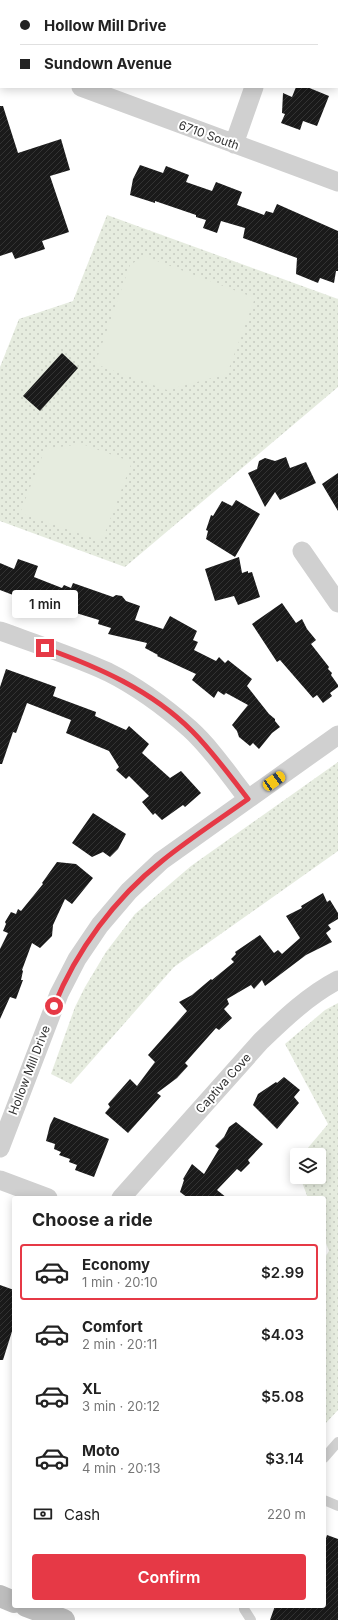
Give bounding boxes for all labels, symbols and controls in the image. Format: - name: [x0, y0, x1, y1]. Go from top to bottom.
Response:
- text: Hollow Mill Drive: [44, 16, 166, 35]
- text: Sundown Avenue: [44, 54, 172, 73]
- street label: 6710 South: [177, 117, 241, 153]
- callout: 1 min: [12, 590, 78, 618]
- text: 1 min: [29, 596, 61, 612]
- route end: [36, 639, 54, 657]
- car: [261, 769, 287, 793]
- route start: [45, 997, 63, 1015]
- street label: Hollow Mill Drive: [5, 1023, 53, 1117]
- street label: Captiva Cove: [192, 1050, 254, 1116]
- map controls: [290, 1148, 326, 1184]
- button: layers: [290, 1148, 326, 1184]
- text: Choose a ride: [32, 1209, 153, 1230]
- icon: car: [34, 1254, 70, 1290]
- text: Economy: [82, 1255, 150, 1274]
- text: $2.99: [261, 1263, 304, 1282]
- text: 1 min · 20:10: [82, 1274, 158, 1290]
- icon: car: [34, 1316, 70, 1352]
- text: Comfort: [82, 1317, 143, 1336]
- text: $4.03: [261, 1325, 304, 1344]
- text: 2 min · 20:11: [82, 1336, 157, 1352]
- icon: car: [34, 1378, 70, 1414]
- text: XL: [82, 1379, 102, 1398]
- text: $5.08: [261, 1387, 304, 1406]
- text: 3 min · 20:12: [82, 1398, 160, 1414]
- icon: car: [34, 1440, 70, 1476]
- text: Moto: [82, 1441, 120, 1460]
- text: $3.14: [265, 1449, 304, 1468]
- text: 4 min · 20:13: [82, 1460, 161, 1476]
- icon: cash: [32, 1503, 54, 1525]
- text: Cash: [64, 1505, 100, 1524]
- text: 220 m: [267, 1506, 306, 1522]
- button: Confirm: [32, 1554, 306, 1600]

